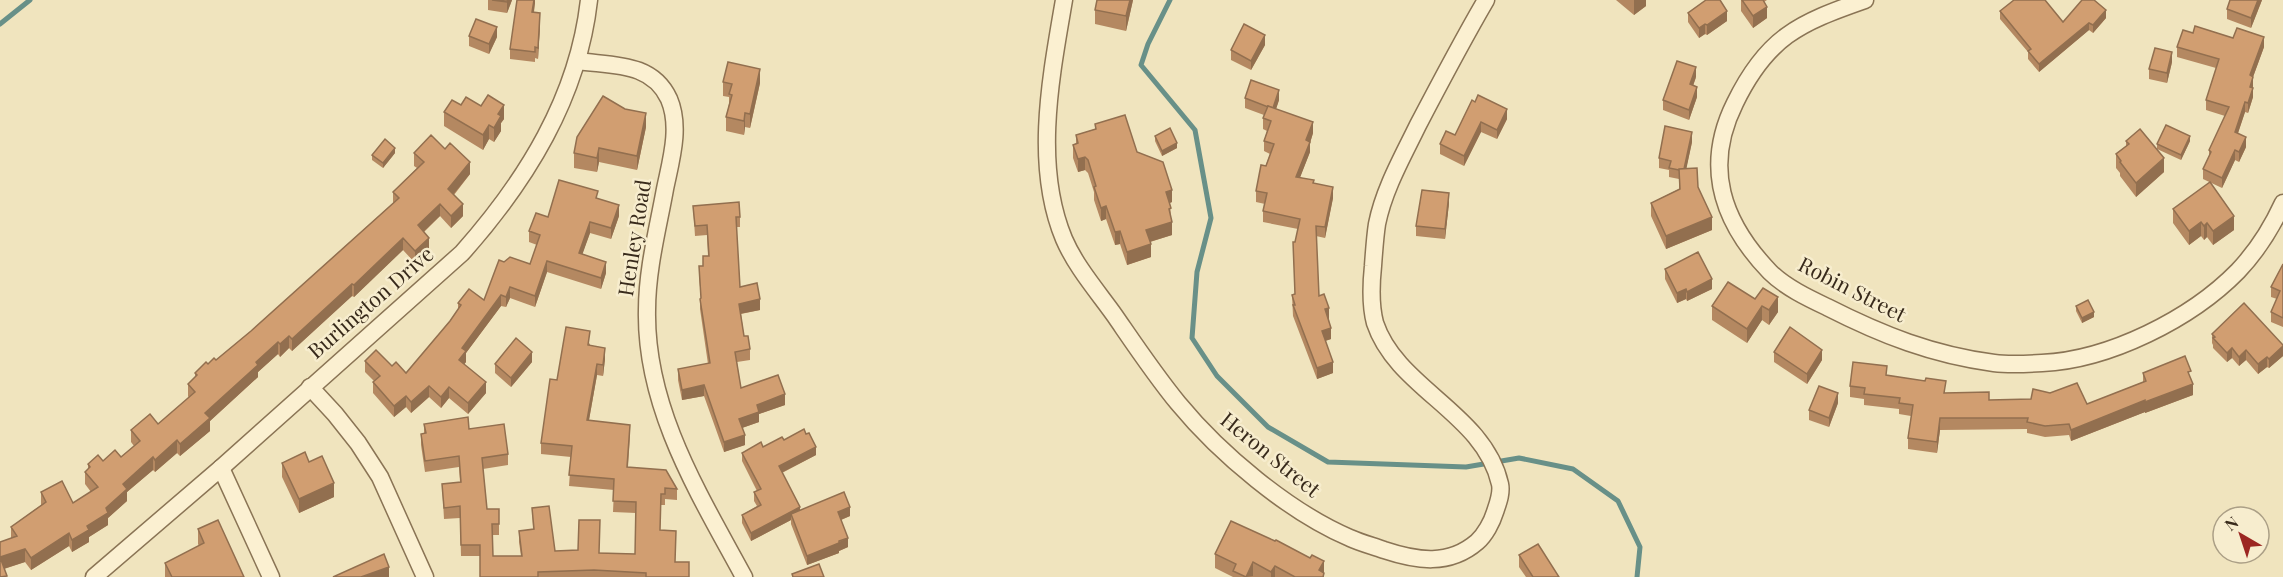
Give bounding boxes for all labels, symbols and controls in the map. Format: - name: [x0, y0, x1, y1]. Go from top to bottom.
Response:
- street label: Henley Road: [610, 177, 656, 298]
- street label: Burlington Drive: [301, 239, 438, 364]
- street label: Robin Street: [1794, 249, 1912, 328]
- street label: Heron Street: [1216, 405, 1327, 503]
- north arrow: [2211, 505, 2271, 565]
- text: N: [2220, 511, 2243, 535]

